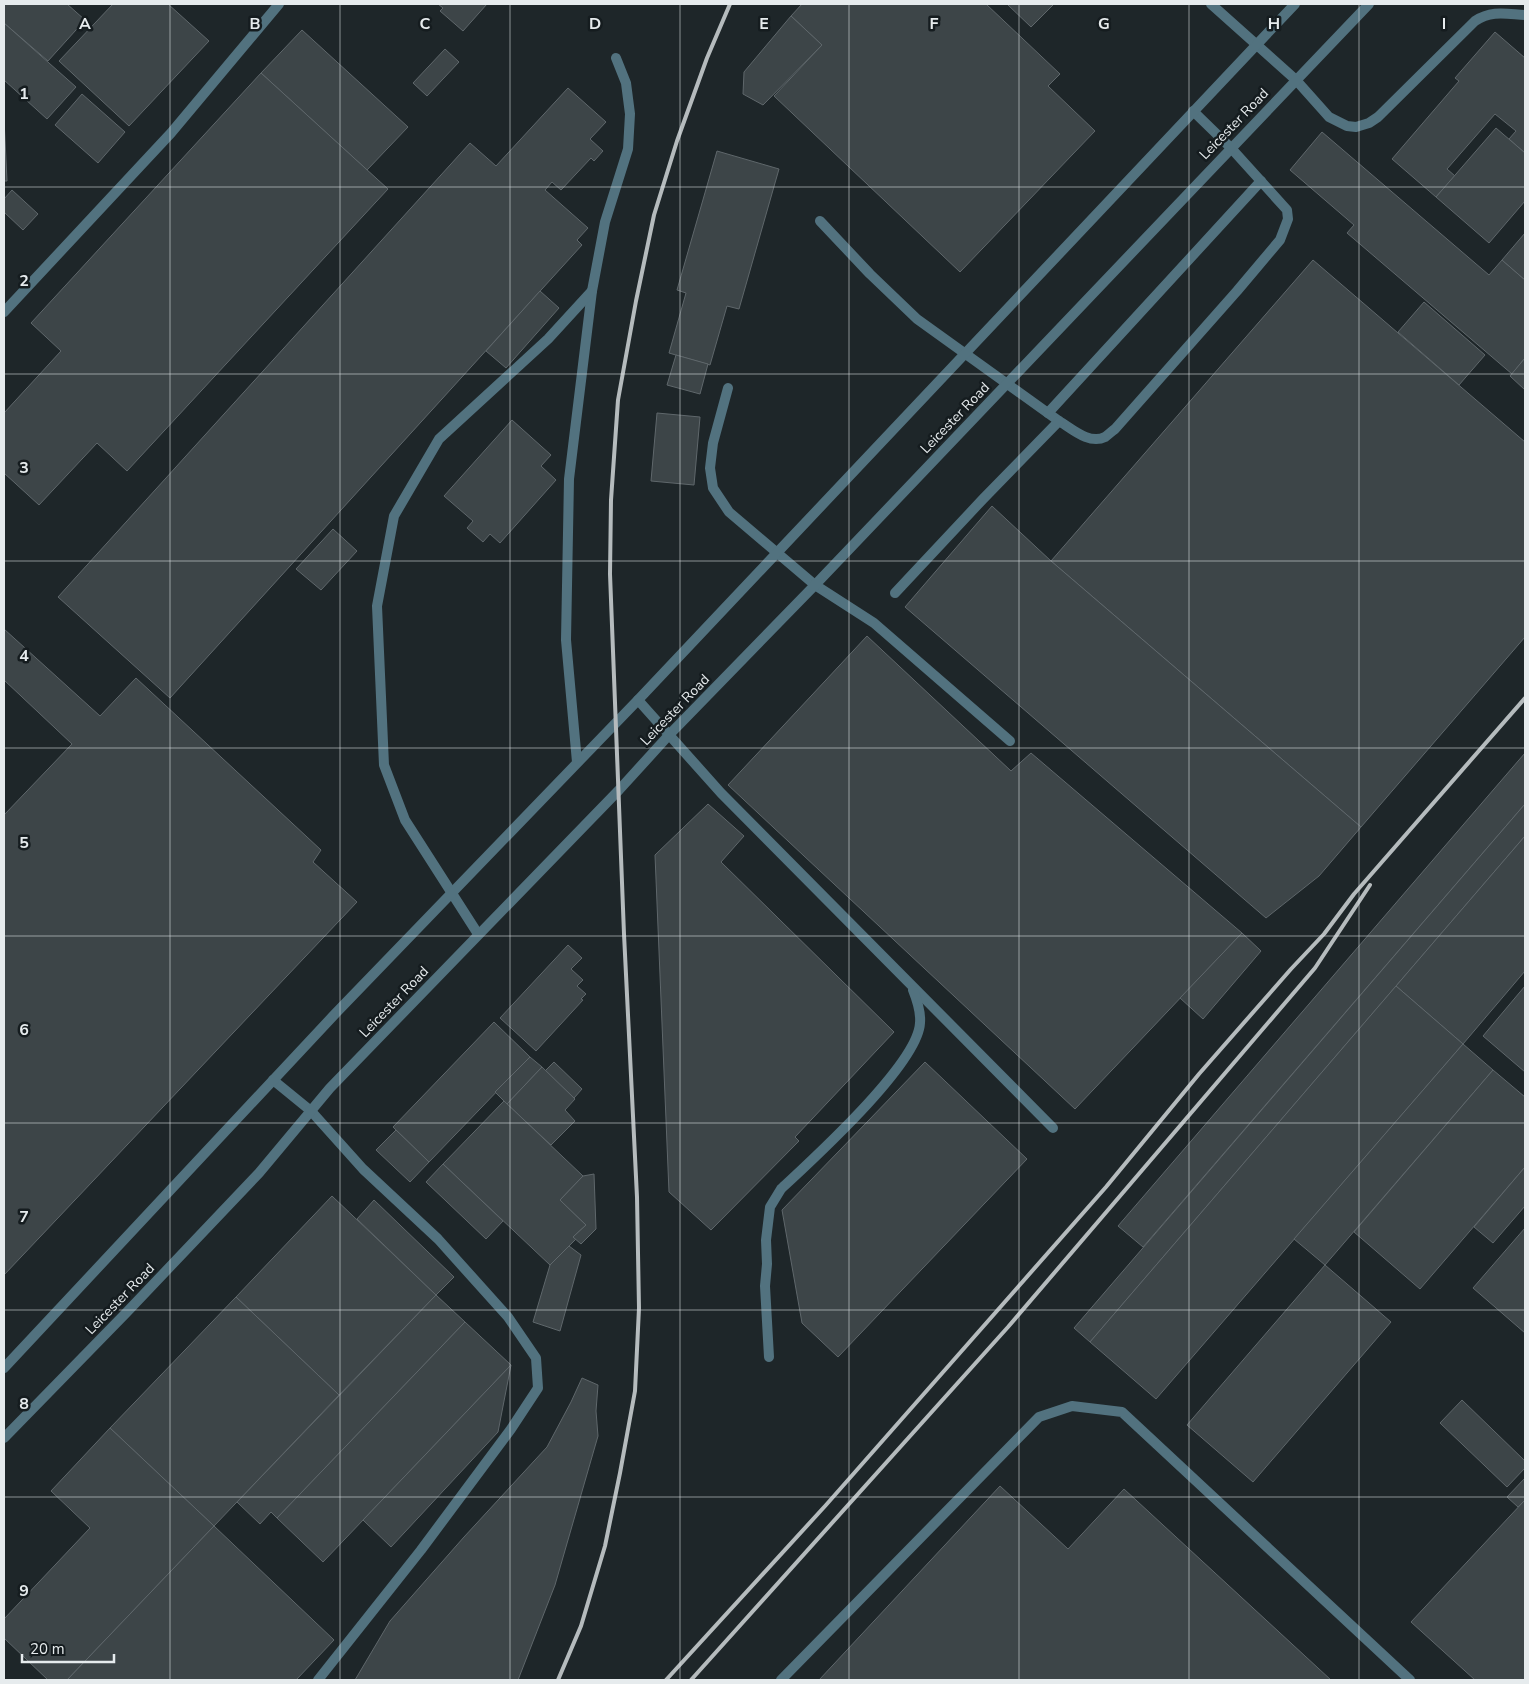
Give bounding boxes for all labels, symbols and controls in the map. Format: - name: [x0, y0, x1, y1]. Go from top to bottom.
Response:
- text: A: [79, 13, 91, 35]
- text: B: [249, 13, 261, 35]
- text: C: [420, 13, 431, 35]
- text: D: [589, 13, 601, 35]
- text: E: [759, 13, 769, 35]
- text: F: [930, 13, 939, 35]
- text: G: [1098, 13, 1110, 35]
- text: H: [1268, 13, 1280, 35]
- text: I: [1442, 13, 1446, 35]
- text: 1: [19, 83, 29, 105]
- street label: Leicester Road: [1195, 84, 1273, 164]
- text: 2: [19, 270, 29, 292]
- street label: Leicester Road: [916, 378, 994, 458]
- text: 3: [19, 457, 29, 479]
- text: 4: [19, 645, 29, 667]
- street label: Leicester Road: [636, 670, 714, 750]
- text: 5: [19, 832, 29, 854]
- street label: Leicester Road: [355, 962, 433, 1042]
- text: 6: [19, 1019, 29, 1041]
- text: 7: [19, 1206, 29, 1228]
- street label: Leicester Road: [81, 1259, 159, 1339]
- text: 8: [19, 1393, 29, 1415]
- text: 9: [19, 1580, 29, 1602]
- scale bar: [22, 1632, 115, 1664]
- text: 20 m: [30, 1639, 65, 1659]

